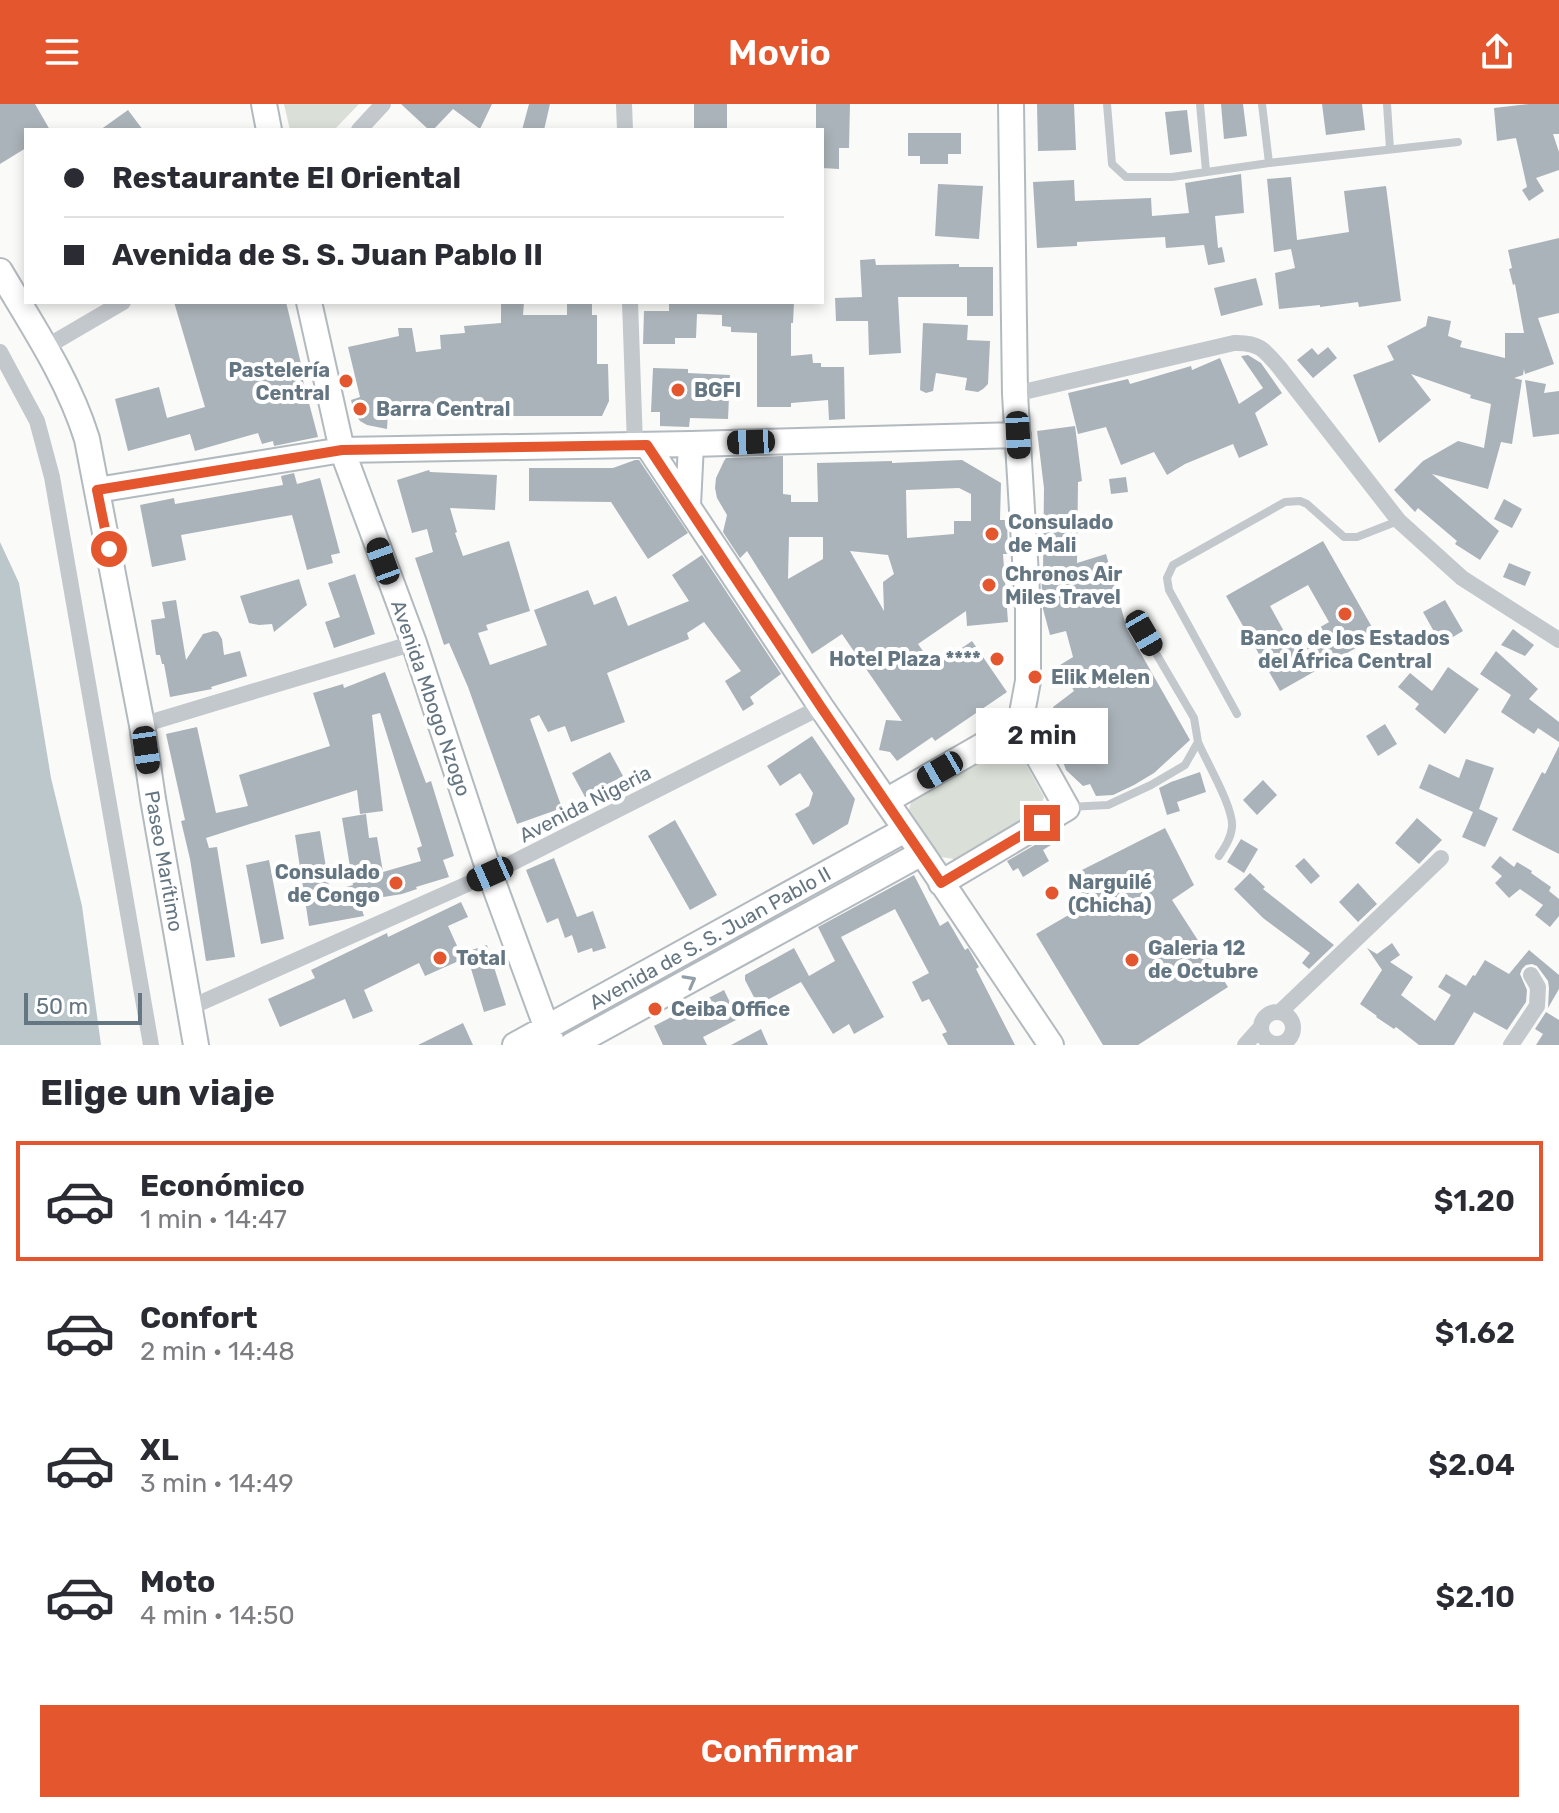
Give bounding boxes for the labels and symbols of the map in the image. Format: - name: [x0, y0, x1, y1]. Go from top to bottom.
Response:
- place label: Pastelería Central: [228, 358, 330, 405]
- marker: Pastelería Central: [337, 372, 355, 390]
- place label: BGFI: [694, 378, 741, 402]
- marker: BGFI: [669, 381, 687, 399]
- place label: Barra Central: [376, 397, 510, 421]
- marker: Barra Central: [351, 400, 369, 418]
- car: [1005, 410, 1031, 460]
- car: [727, 429, 775, 455]
- place label: Consulado de Mali: [1008, 510, 1113, 557]
- marker: Consulado de Mali: [983, 525, 1001, 543]
- route start: [91, 531, 127, 567]
- car: [364, 534, 402, 588]
- place label: Chronos Air Miles Travel: [1005, 562, 1122, 609]
- marker: Chronos Air Miles Travel: [980, 576, 998, 594]
- street label: Avenida Mbogo Nzogo: [386, 597, 476, 799]
- marker: Banco de los Estados del África Central: [1336, 605, 1354, 623]
- car: [1122, 606, 1166, 660]
- place label: Banco de los Estados del África Central: [1240, 626, 1450, 673]
- place label: Hotel Plaza ****: [829, 647, 981, 671]
- marker: Hotel Plaza ****: [988, 650, 1006, 668]
- place label: Elik Melen: [1051, 665, 1150, 689]
- marker: Elik Melen: [1026, 668, 1044, 686]
- callout: 2 min: [976, 707, 1108, 763]
- car: [131, 725, 161, 775]
- car: [913, 748, 967, 792]
- street label: Avenida Nigeria: [515, 760, 655, 848]
- street label: Paseo Marítimo: [140, 789, 188, 933]
- route end: [1024, 805, 1060, 841]
- car: [463, 853, 517, 895]
- place label: Consulado de Congo: [275, 860, 380, 907]
- street label: Avenida de S. S. Juan Pablo II: [585, 861, 835, 1015]
- place label: Narguilé (Chicha): [1068, 870, 1152, 917]
- marker: Consulado de Congo: [387, 874, 405, 892]
- marker: Narguilé (Chicha): [1043, 884, 1061, 902]
- place label: Galeria 12 de Octubre: [1148, 936, 1259, 983]
- place label: Total: [456, 946, 506, 970]
- marker: Total: [431, 949, 449, 967]
- marker: Galeria 12 de Octubre: [1123, 951, 1141, 969]
- one-way arrow: [682, 975, 696, 990]
- scale bar: [24, 989, 142, 1025]
- place label: Ceiba Office: [671, 997, 790, 1021]
- marker: Ceiba Office: [646, 1000, 664, 1018]

